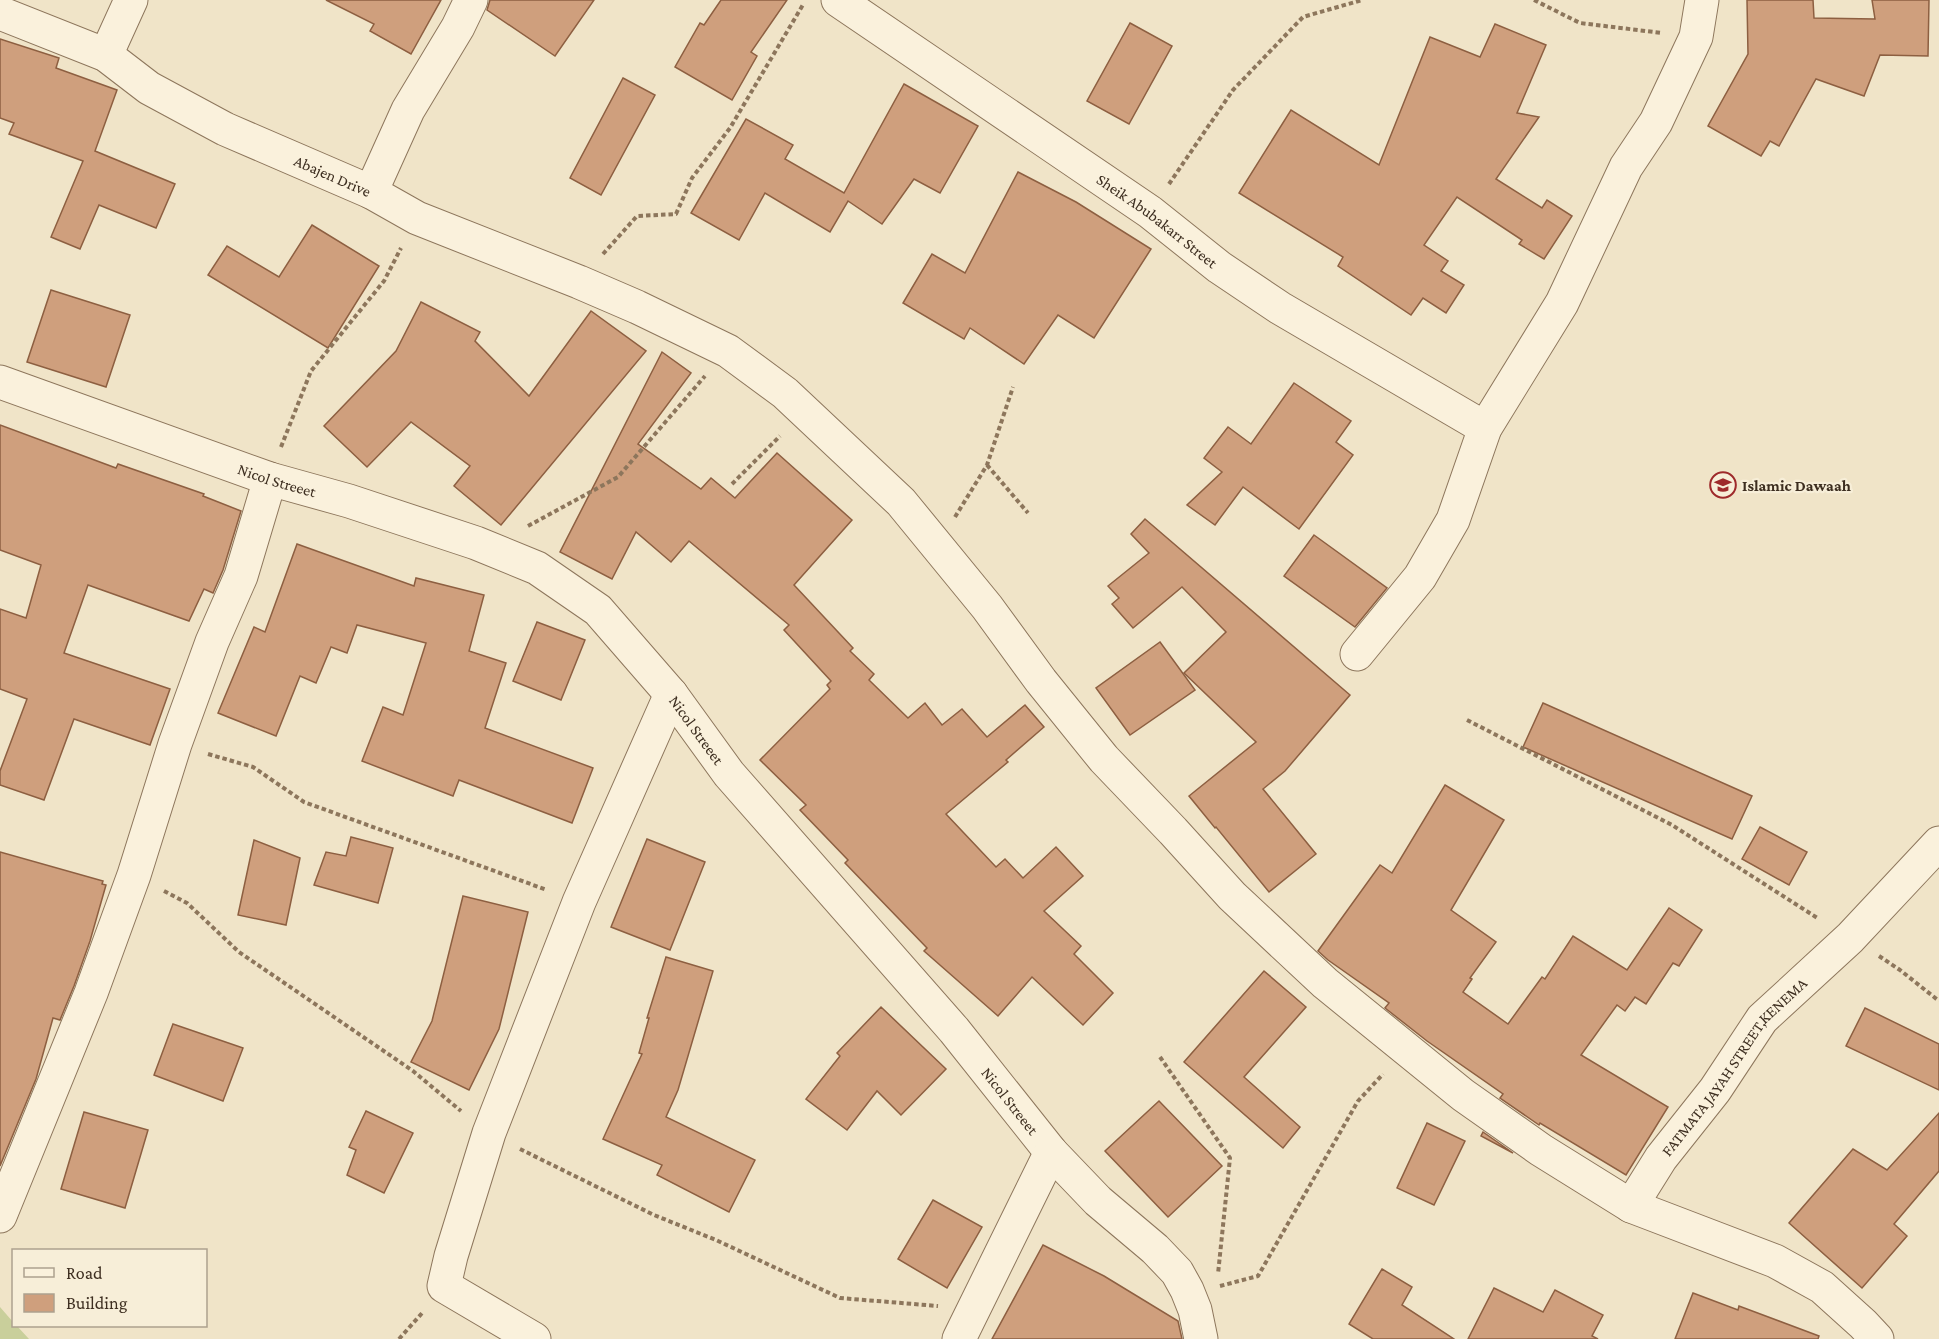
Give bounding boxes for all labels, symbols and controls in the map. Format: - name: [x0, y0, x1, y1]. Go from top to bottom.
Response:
- street label: Abajen Drive: [292, 151, 374, 200]
- street label: Sheik Abubakarr Street: [1094, 170, 1221, 271]
- street label: Nicol Streeet: [236, 460, 319, 500]
- school or university icon: Islamic Dawaah: [1708, 470, 1738, 500]
- place label: Islamic Dawaah: [1742, 477, 1851, 494]
- street label: Nicol Streeet: [666, 692, 728, 768]
- street label: FATMATA JAYAH STREET,KENEMA: [1658, 973, 1811, 1159]
- street label: Nicol Streeet: [978, 1064, 1043, 1138]
- legend: [12, 1249, 207, 1327]
- text: Road: [66, 1263, 103, 1283]
- text: Building: [66, 1293, 128, 1313]

